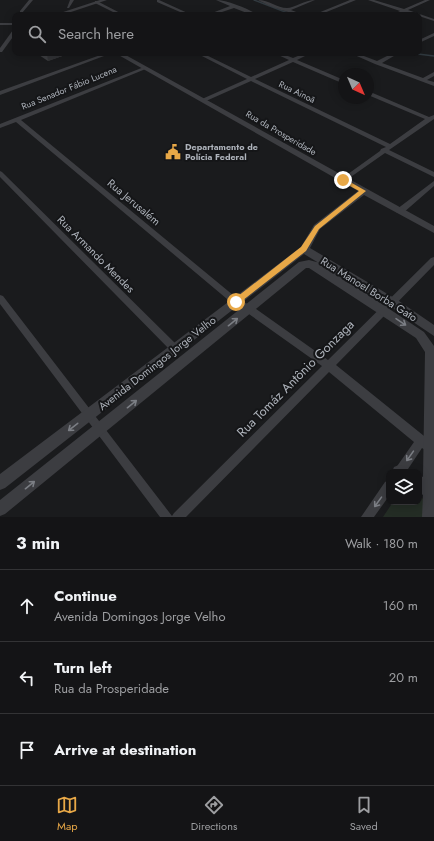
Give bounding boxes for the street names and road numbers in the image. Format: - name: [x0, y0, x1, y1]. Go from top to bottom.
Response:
- street label: Rua Senador Fábio Lucena: [19, 62, 118, 113]
- street label: Rua Ainoã: [277, 77, 318, 106]
- street label: Rua da Prosperidade: [244, 107, 319, 158]
- street label: Rua Jerusalém: [104, 175, 164, 229]
- street label: Rua Armando Mendes: [54, 212, 139, 297]
- street label: Rua Manoel Borba Gato: [318, 253, 420, 325]
- street label: Avenida Domingos Jorge Velho: [95, 312, 219, 414]
- street label: Rua Tomáz Antônio Gonzaga: [232, 315, 358, 441]

